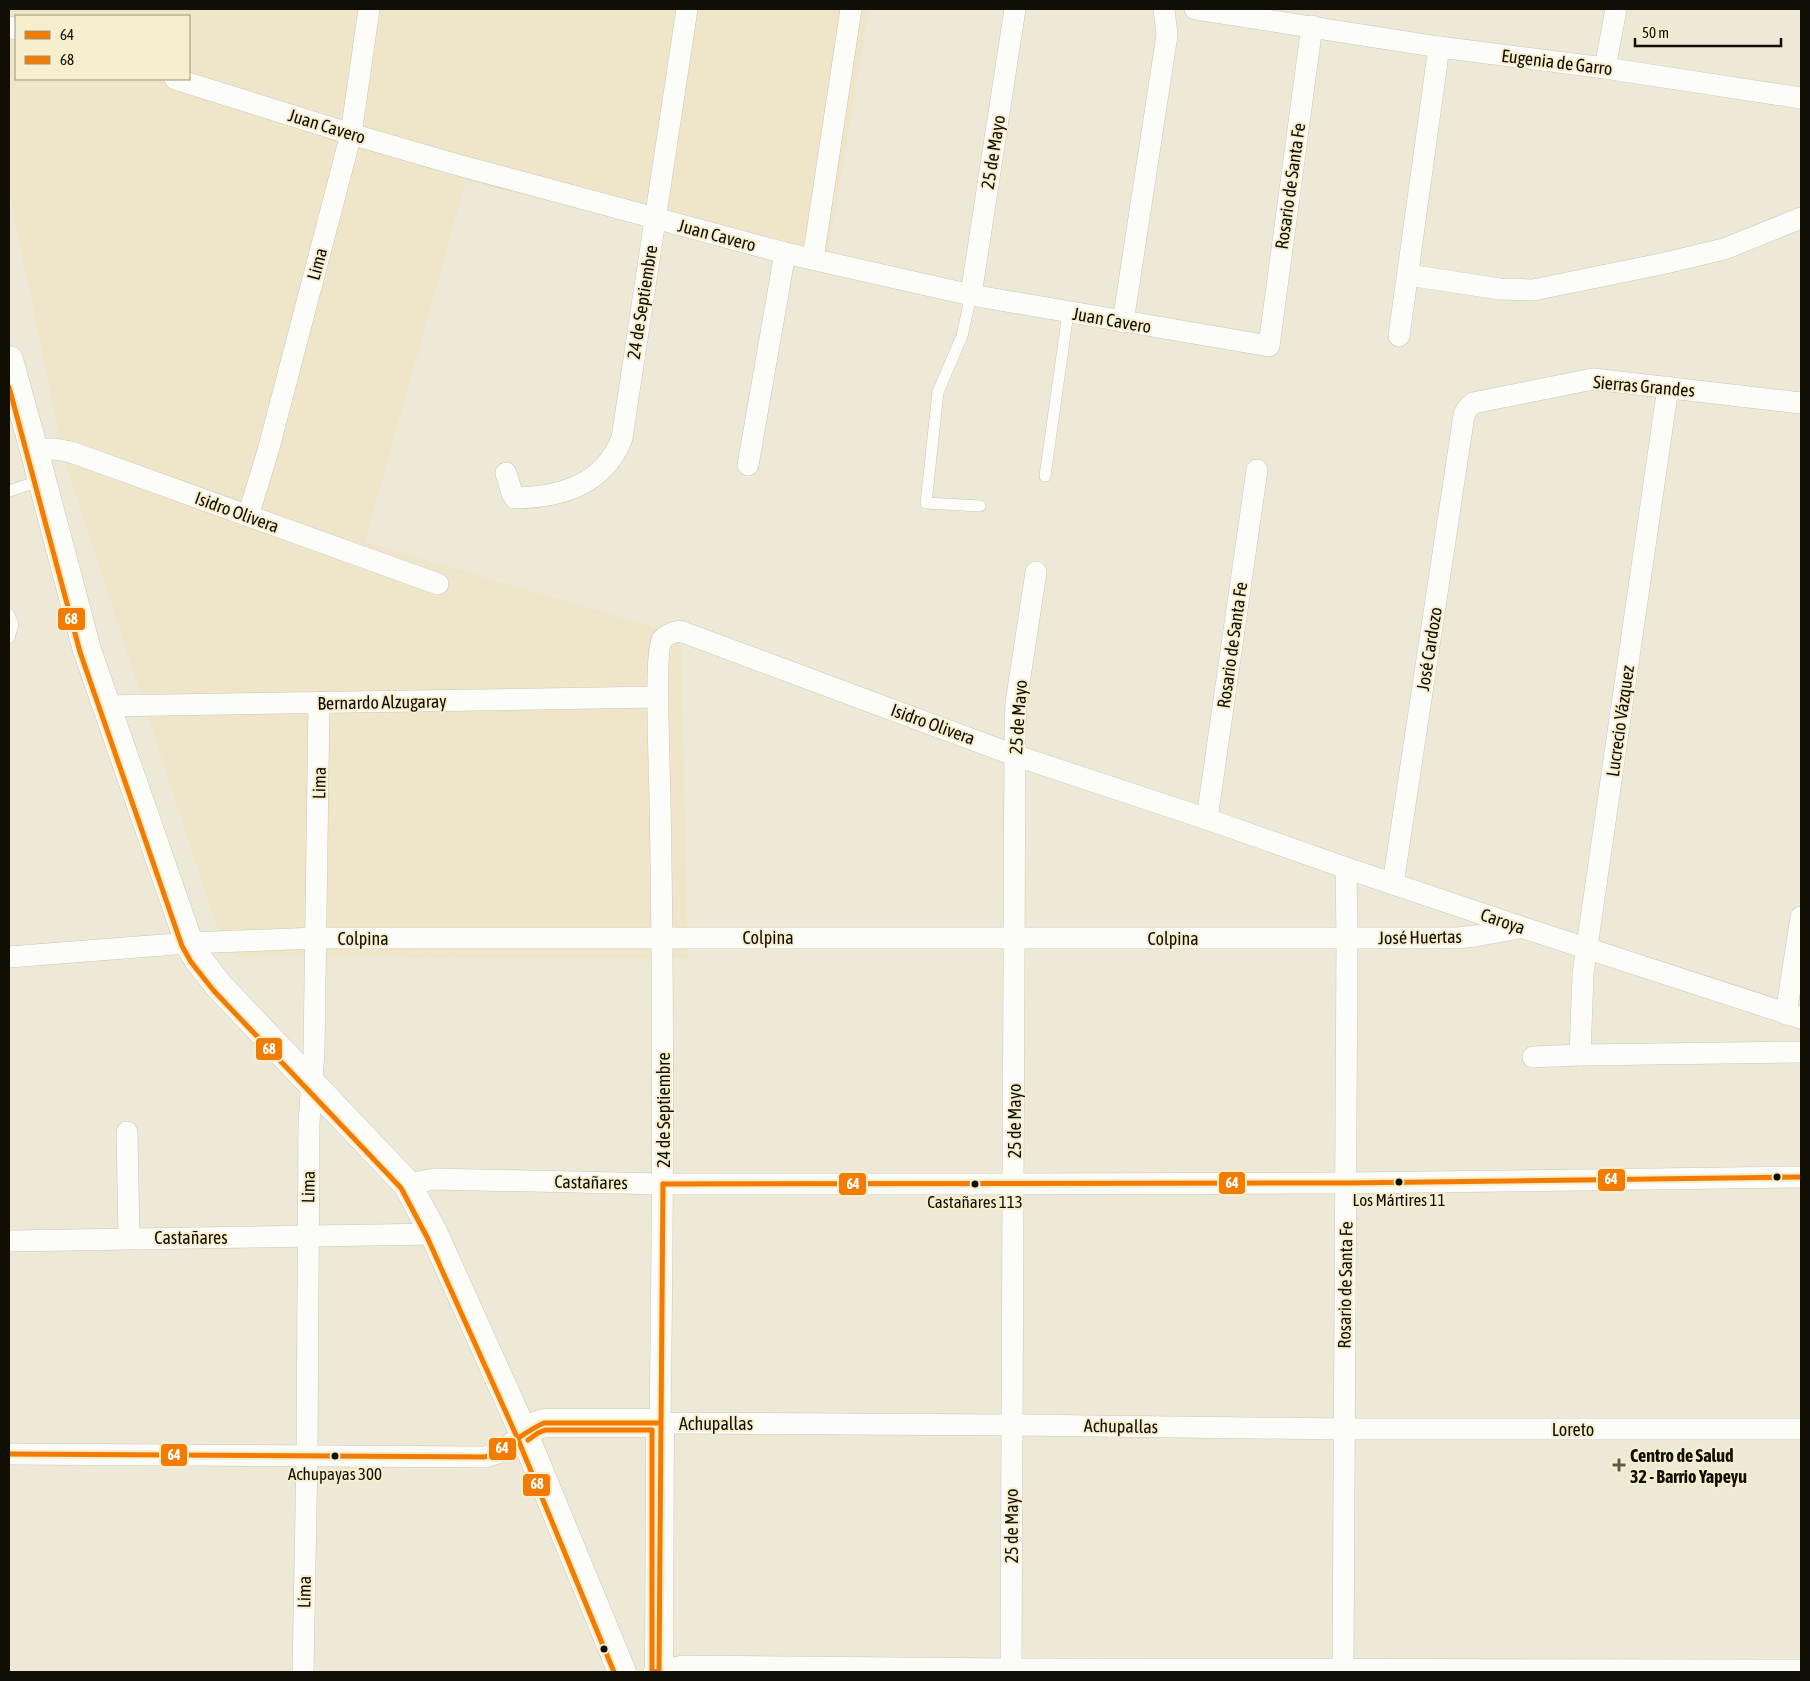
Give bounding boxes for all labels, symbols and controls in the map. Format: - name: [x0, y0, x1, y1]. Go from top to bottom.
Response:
- legend: [15, 15, 190, 80]
- scale bar: [1635, 15, 1781, 47]
- text: 50 m: [1642, 24, 1669, 41]
- text: 64: [60, 26, 74, 43]
- street label: Eugenia de Garro: [1500, 45, 1614, 79]
- text: 68: [60, 51, 74, 68]
- street label: Juan Cavero: [286, 104, 368, 148]
- street label: 25 de Mayo: [977, 113, 1009, 191]
- street label: Rosario de Santa Fe: [1271, 121, 1309, 251]
- street label: Juan Cavero: [676, 215, 758, 255]
- street label: 24 de Septiembre: [623, 243, 661, 361]
- street label: Lima: [303, 246, 331, 282]
- street label: Juan Cavero: [1071, 303, 1153, 337]
- street label: Sierras Grandes: [1592, 371, 1696, 401]
- street label: Isidro Olivera: [192, 487, 282, 537]
- street label: Rosario de Santa Fe: [1213, 580, 1251, 710]
- street label: José Cardozo: [1412, 606, 1446, 692]
- line badge: 68: [57, 607, 86, 631]
- text: 68: [64, 611, 78, 627]
- street label: Lucrecio Vázquez: [1602, 663, 1638, 778]
- street label: 25 de Mayo: [1005, 679, 1031, 755]
- street label: Bernardo Alzugaray: [317, 690, 447, 714]
- street label: Isidro Olivera: [888, 699, 978, 749]
- street label: Lima: [308, 767, 330, 799]
- street label: Caroya: [1478, 904, 1528, 938]
- street label: José Huertas: [1378, 926, 1462, 948]
- street label: Colpina: [742, 927, 794, 948]
- street label: Colpina: [337, 928, 389, 949]
- street label: Colpina: [1147, 928, 1199, 949]
- line badge: 68: [255, 1037, 283, 1061]
- text: 68: [262, 1041, 276, 1057]
- street label: 24 de Septiembre: [653, 1052, 674, 1168]
- street label: 25 de Mayo: [1004, 1084, 1025, 1158]
- line badge: 64: [1597, 1168, 1626, 1192]
- street label: Lima: [297, 1171, 319, 1203]
- street label: Castañares: [554, 1171, 628, 1193]
- line badge: 64: [1218, 1171, 1246, 1195]
- text: 64: [1604, 1171, 1618, 1187]
- line badge: 64: [838, 1172, 867, 1196]
- unlabelled marker: [1772, 1172, 1782, 1182]
- text: 64: [1225, 1175, 1239, 1191]
- text: 64: [846, 1176, 860, 1192]
- marker: Los Mártires 11: [1394, 1177, 1404, 1187]
- marker: Castañares 113: [970, 1179, 980, 1189]
- place label: Los Mártires 11: [1353, 1190, 1445, 1210]
- place label: Castañares 113: [927, 1192, 1023, 1212]
- street label: Rosario de Santa Fe: [1333, 1221, 1357, 1349]
- street label: Castañares: [154, 1227, 228, 1248]
- street label: Achupallas: [679, 1413, 753, 1434]
- street label: Achupallas: [1084, 1415, 1158, 1437]
- street label: Loreto: [1552, 1419, 1594, 1440]
- line badge: 64: [488, 1437, 517, 1461]
- text: 64: [495, 1440, 509, 1456]
- line badge: 64: [160, 1443, 188, 1467]
- place label: Centro de Salud 32 - Barrio Yapeyu: [1630, 1445, 1747, 1487]
- text: 64: [167, 1447, 181, 1463]
- marker: Achupayas 300: [330, 1451, 340, 1461]
- marker: Centro de Salud 32 - Barrio Yapeyu: [1612, 1458, 1626, 1472]
- place label: Achupayas 300: [288, 1464, 382, 1484]
- line badge: 68: [522, 1473, 551, 1497]
- text: 68: [530, 1476, 544, 1492]
- street label: 25 de Mayo: [1001, 1489, 1022, 1563]
- street label: Lima: [293, 1576, 315, 1608]
- unlabelled marker: [599, 1644, 609, 1654]

